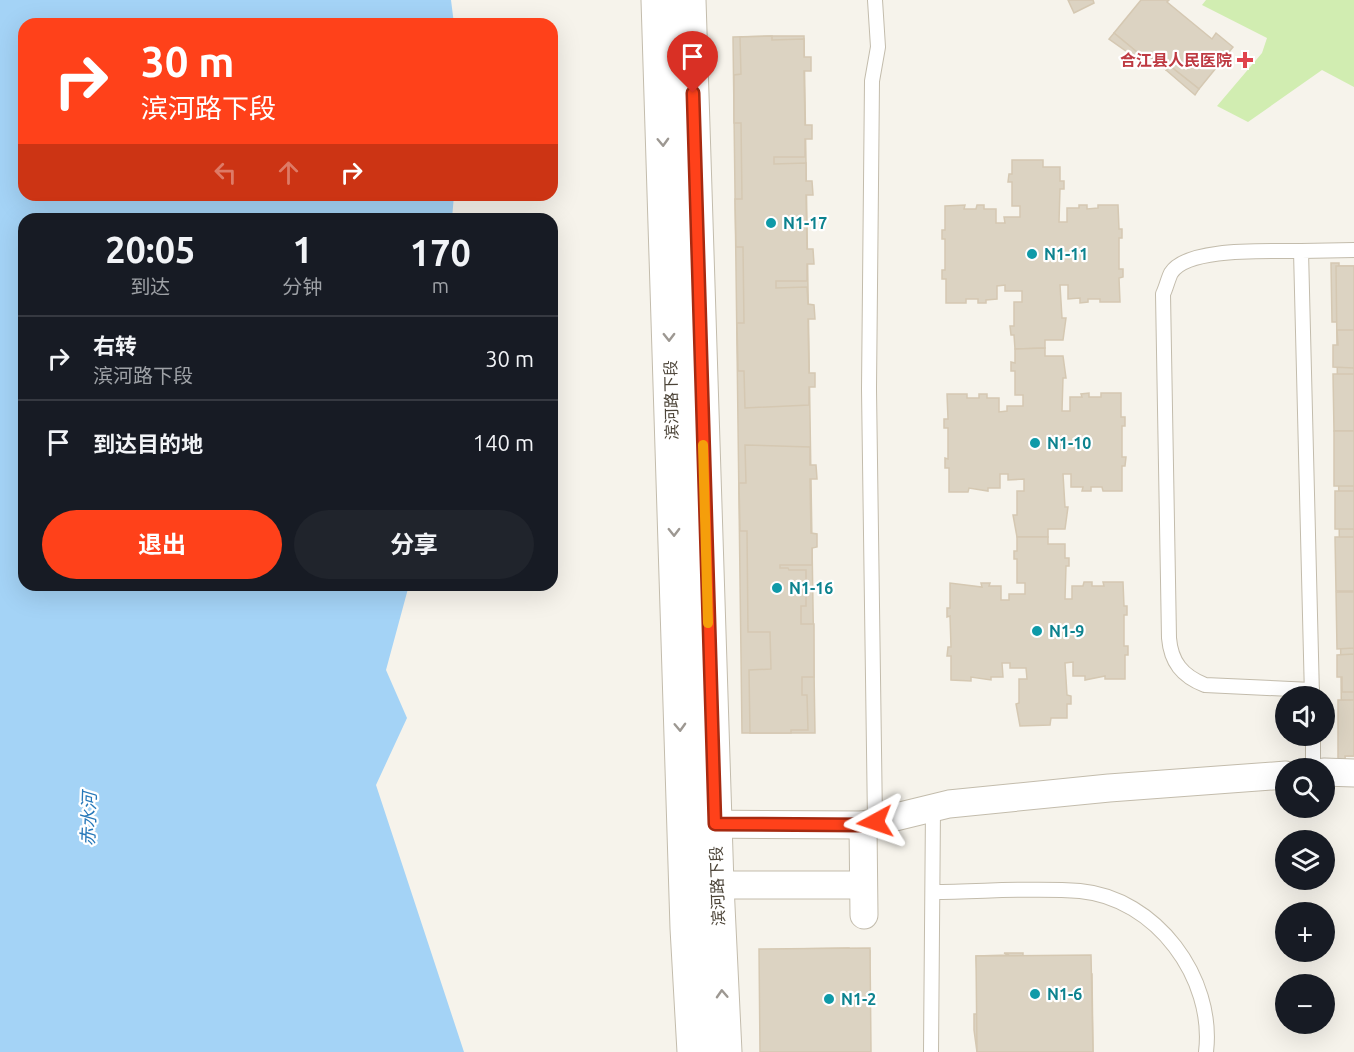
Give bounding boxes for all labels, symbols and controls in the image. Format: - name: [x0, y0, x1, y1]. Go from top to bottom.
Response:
- pin: [667, 31, 718, 93]
- text: 30 m: [141, 38, 235, 85]
- icon: arrive: [676, 40, 709, 73]
- icon: right: [42, 42, 120, 120]
- place label: 合江县人民医院: [1120, 51, 1232, 69]
- marker: 合江县人民医院: [1236, 51, 1254, 69]
- text: 滨河路下段: [141, 93, 276, 123]
- one-way arrow: [657, 138, 669, 147]
- icon: left: [209, 156, 242, 189]
- icon: ahead: [272, 156, 305, 189]
- icon: right: [335, 156, 368, 189]
- place label: N1-17: [783, 214, 827, 232]
- marker: N1-17: [764, 216, 778, 230]
- text: 20:05: [105, 229, 195, 270]
- text: 1: [292, 229, 313, 270]
- text: 170: [410, 232, 471, 273]
- place label: N1-11: [1044, 245, 1088, 263]
- marker: N1-11: [1025, 247, 1039, 261]
- text: m: [432, 274, 449, 297]
- text: 到达: [130, 275, 170, 298]
- text: 分钟: [283, 275, 323, 298]
- text: 右转: [93, 333, 137, 358]
- one-way arrow: [663, 333, 676, 342]
- icon: right: [42, 342, 75, 375]
- text: 30 m: [485, 346, 534, 371]
- street label: 滨河路下段: [661, 360, 681, 440]
- text: 滨河路下段: [93, 364, 193, 387]
- icon: arrive: [42, 426, 75, 459]
- text: 140 m: [473, 430, 534, 455]
- text: 到达目的地: [93, 431, 203, 456]
- place label: N1-10: [1047, 434, 1091, 452]
- marker: N1-10: [1028, 436, 1042, 450]
- button: 退出: [42, 510, 282, 579]
- button: 分享: [294, 510, 534, 579]
- one-way arrow: [668, 528, 681, 537]
- place label: N1-16: [789, 579, 833, 597]
- marker: N1-16: [770, 581, 784, 595]
- place label: N1-9: [1049, 622, 1084, 640]
- marker: N1-9: [1030, 624, 1044, 638]
- map controls: [1275, 686, 1335, 1034]
- button: sound: [1275, 686, 1335, 746]
- one-way arrow: [674, 723, 687, 732]
- button: search: [1275, 758, 1335, 818]
- water label: 赤水河: [77, 789, 99, 846]
- position arrow: [843, 790, 907, 854]
- button: layers: [1275, 830, 1335, 890]
- street label: 滨河路下段: [707, 846, 727, 926]
- button: +: [1275, 902, 1335, 962]
- button: −: [1275, 974, 1335, 1034]
- place label: N1-6: [1047, 985, 1082, 1003]
- marker: N1-6: [1028, 987, 1042, 1001]
- one-way arrow: [716, 989, 729, 998]
- place label: N1-2: [841, 990, 876, 1008]
- marker: N1-2: [822, 992, 836, 1006]

